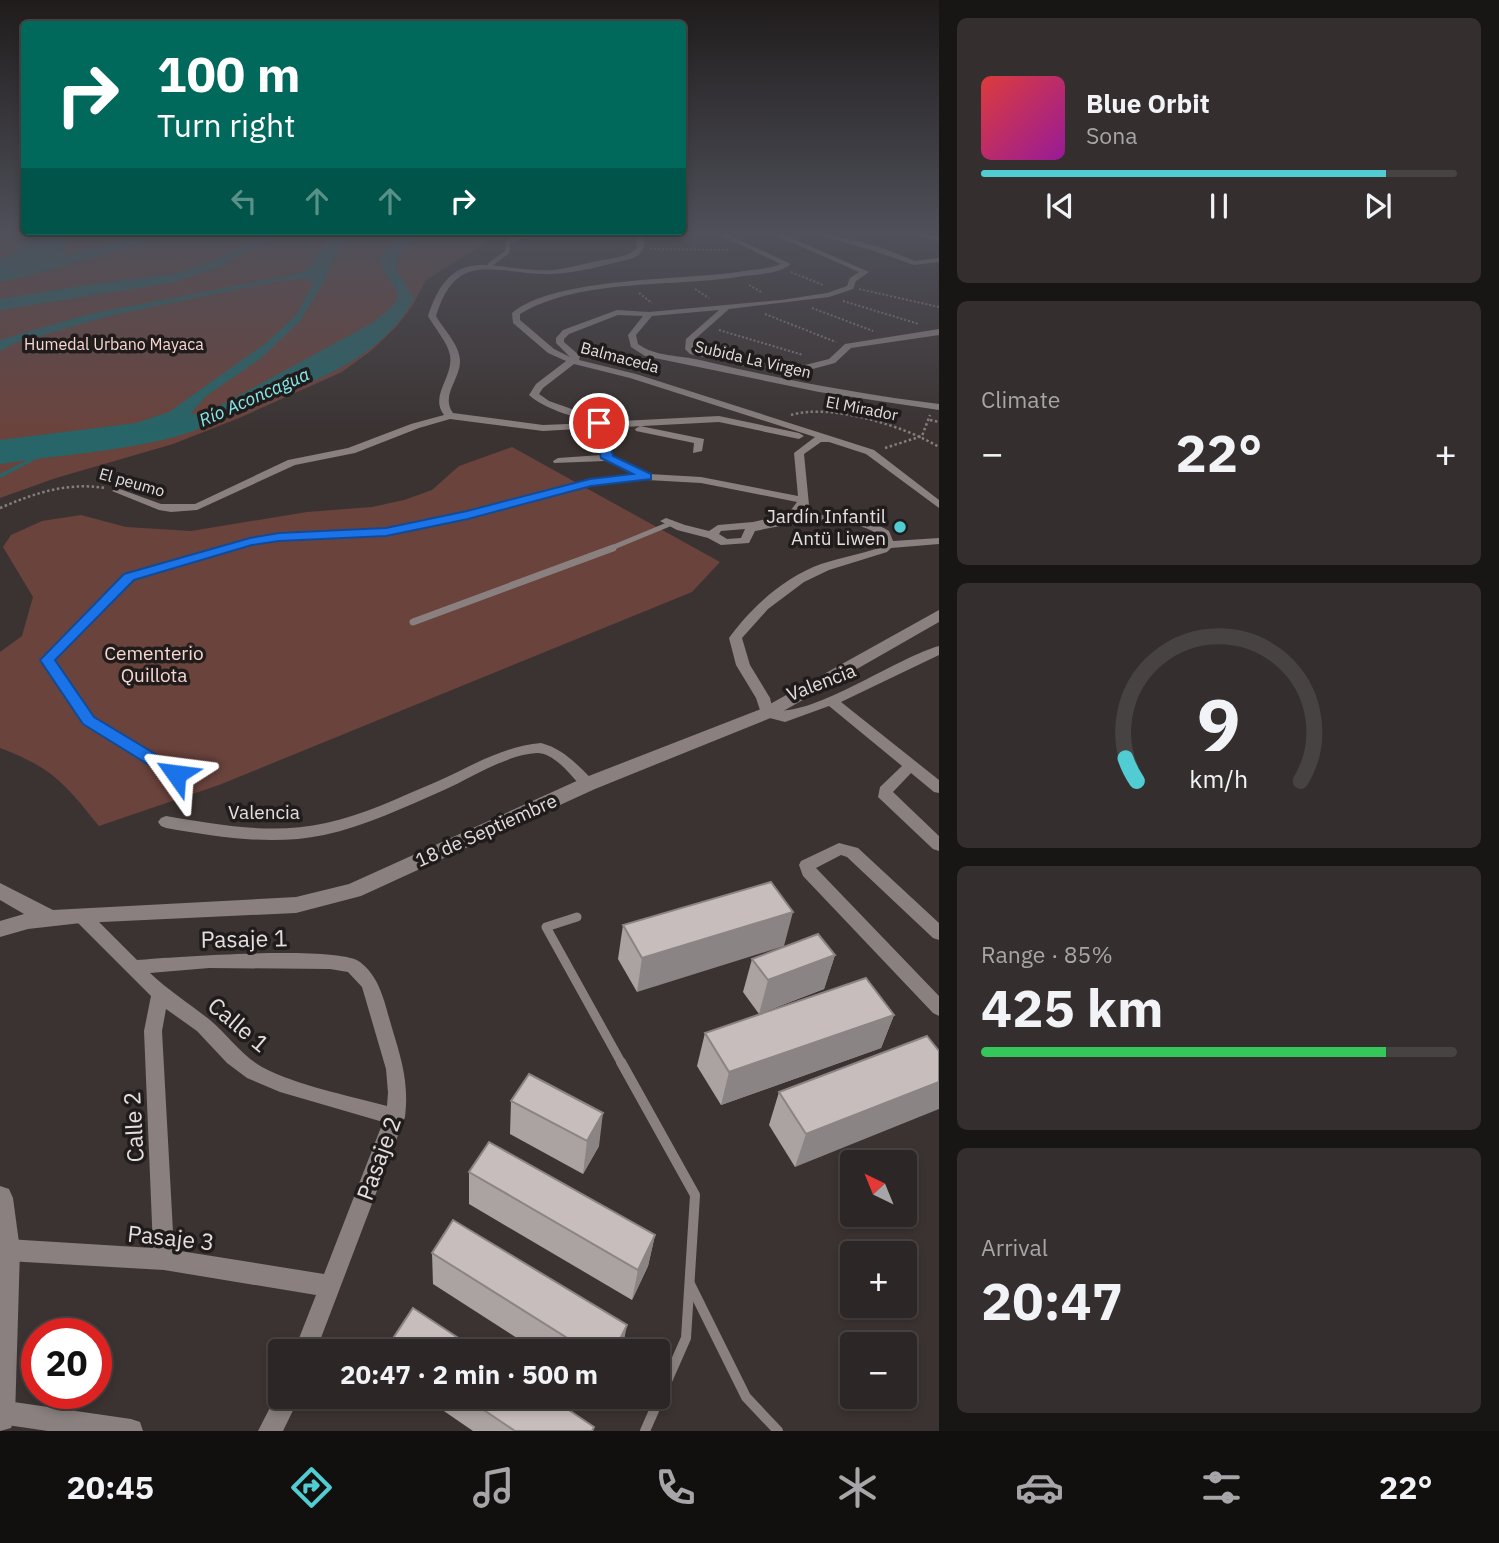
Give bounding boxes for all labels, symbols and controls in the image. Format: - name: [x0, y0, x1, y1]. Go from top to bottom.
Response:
- text: 100 m: [157, 42, 301, 105]
- icon: right: [42, 49, 133, 140]
- text: Blue Orbit: [1086, 86, 1210, 120]
- text: Turn right: [157, 104, 295, 146]
- text: Sona: [1086, 120, 1138, 150]
- icon: left: [225, 182, 263, 220]
- icon: ahead: [298, 182, 336, 220]
- icon: ahead: [371, 182, 409, 220]
- icon: right: [444, 182, 482, 220]
- icon: previous: [1041, 187, 1079, 225]
- icon: pause: [1200, 187, 1238, 225]
- icon: next: [1359, 187, 1397, 225]
- park label: Humedal Urbano Mayaca: [24, 334, 204, 354]
- street label: Subida La Virgen: [693, 336, 813, 382]
- street label: Balmaceda: [579, 337, 662, 377]
- water label: Río Aconcagua: [195, 362, 313, 432]
- text: Climate: [981, 384, 1060, 414]
- street label: El Mirador: [824, 391, 900, 425]
- pin: [569, 393, 629, 453]
- icon: arrive: [580, 404, 618, 442]
- text: 22°: [1176, 419, 1262, 486]
- text: −: [981, 428, 1004, 477]
- text: +: [1434, 428, 1457, 477]
- street label: El peumo: [97, 463, 167, 501]
- place label: Jardín Infantil Antü Liwen: [766, 504, 886, 550]
- marker: Jardín Infantil Antü Liwen: [892, 519, 908, 535]
- park label: Cementerio Quillota: [104, 641, 204, 687]
- street label: Valencia: [783, 658, 859, 706]
- text: 9: [1197, 677, 1241, 772]
- position arrow: [139, 737, 213, 811]
- text: km/h: [1190, 762, 1248, 795]
- street label: 18 de Septiembre: [412, 788, 560, 872]
- street label: Valencia: [228, 800, 300, 824]
- street label: Pasaje 1: [200, 922, 288, 954]
- text: Range · 85%: [981, 939, 1113, 969]
- text: 425 km: [981, 974, 1163, 1041]
- street label: Calle 1: [202, 990, 276, 1058]
- street label: Calle 2: [116, 1091, 150, 1163]
- street label: Pasaje 2: [349, 1112, 407, 1204]
- north arrow: [840, 1150, 917, 1227]
- map controls: [840, 1150, 917, 1409]
- street label: Pasaje 3: [126, 1218, 216, 1256]
- text: Arrival: [981, 1232, 1048, 1262]
- button: +: [840, 1241, 917, 1318]
- text: 20:47: [981, 1267, 1123, 1334]
- speed limit sign: 20: [21, 1318, 112, 1409]
- button: −: [840, 1332, 917, 1409]
- text: 20:47 · 2 min · 500 m: [340, 1357, 598, 1391]
- icon: directions: [287, 1463, 336, 1512]
- icon: music: [469, 1463, 518, 1512]
- icon: phone: [651, 1463, 700, 1512]
- icon: climate: [833, 1463, 882, 1512]
- icon: car: [1015, 1463, 1064, 1512]
- icon: filters: [1197, 1463, 1246, 1512]
- text: 20:45: [67, 1466, 154, 1508]
- text: 22°: [1379, 1466, 1432, 1508]

